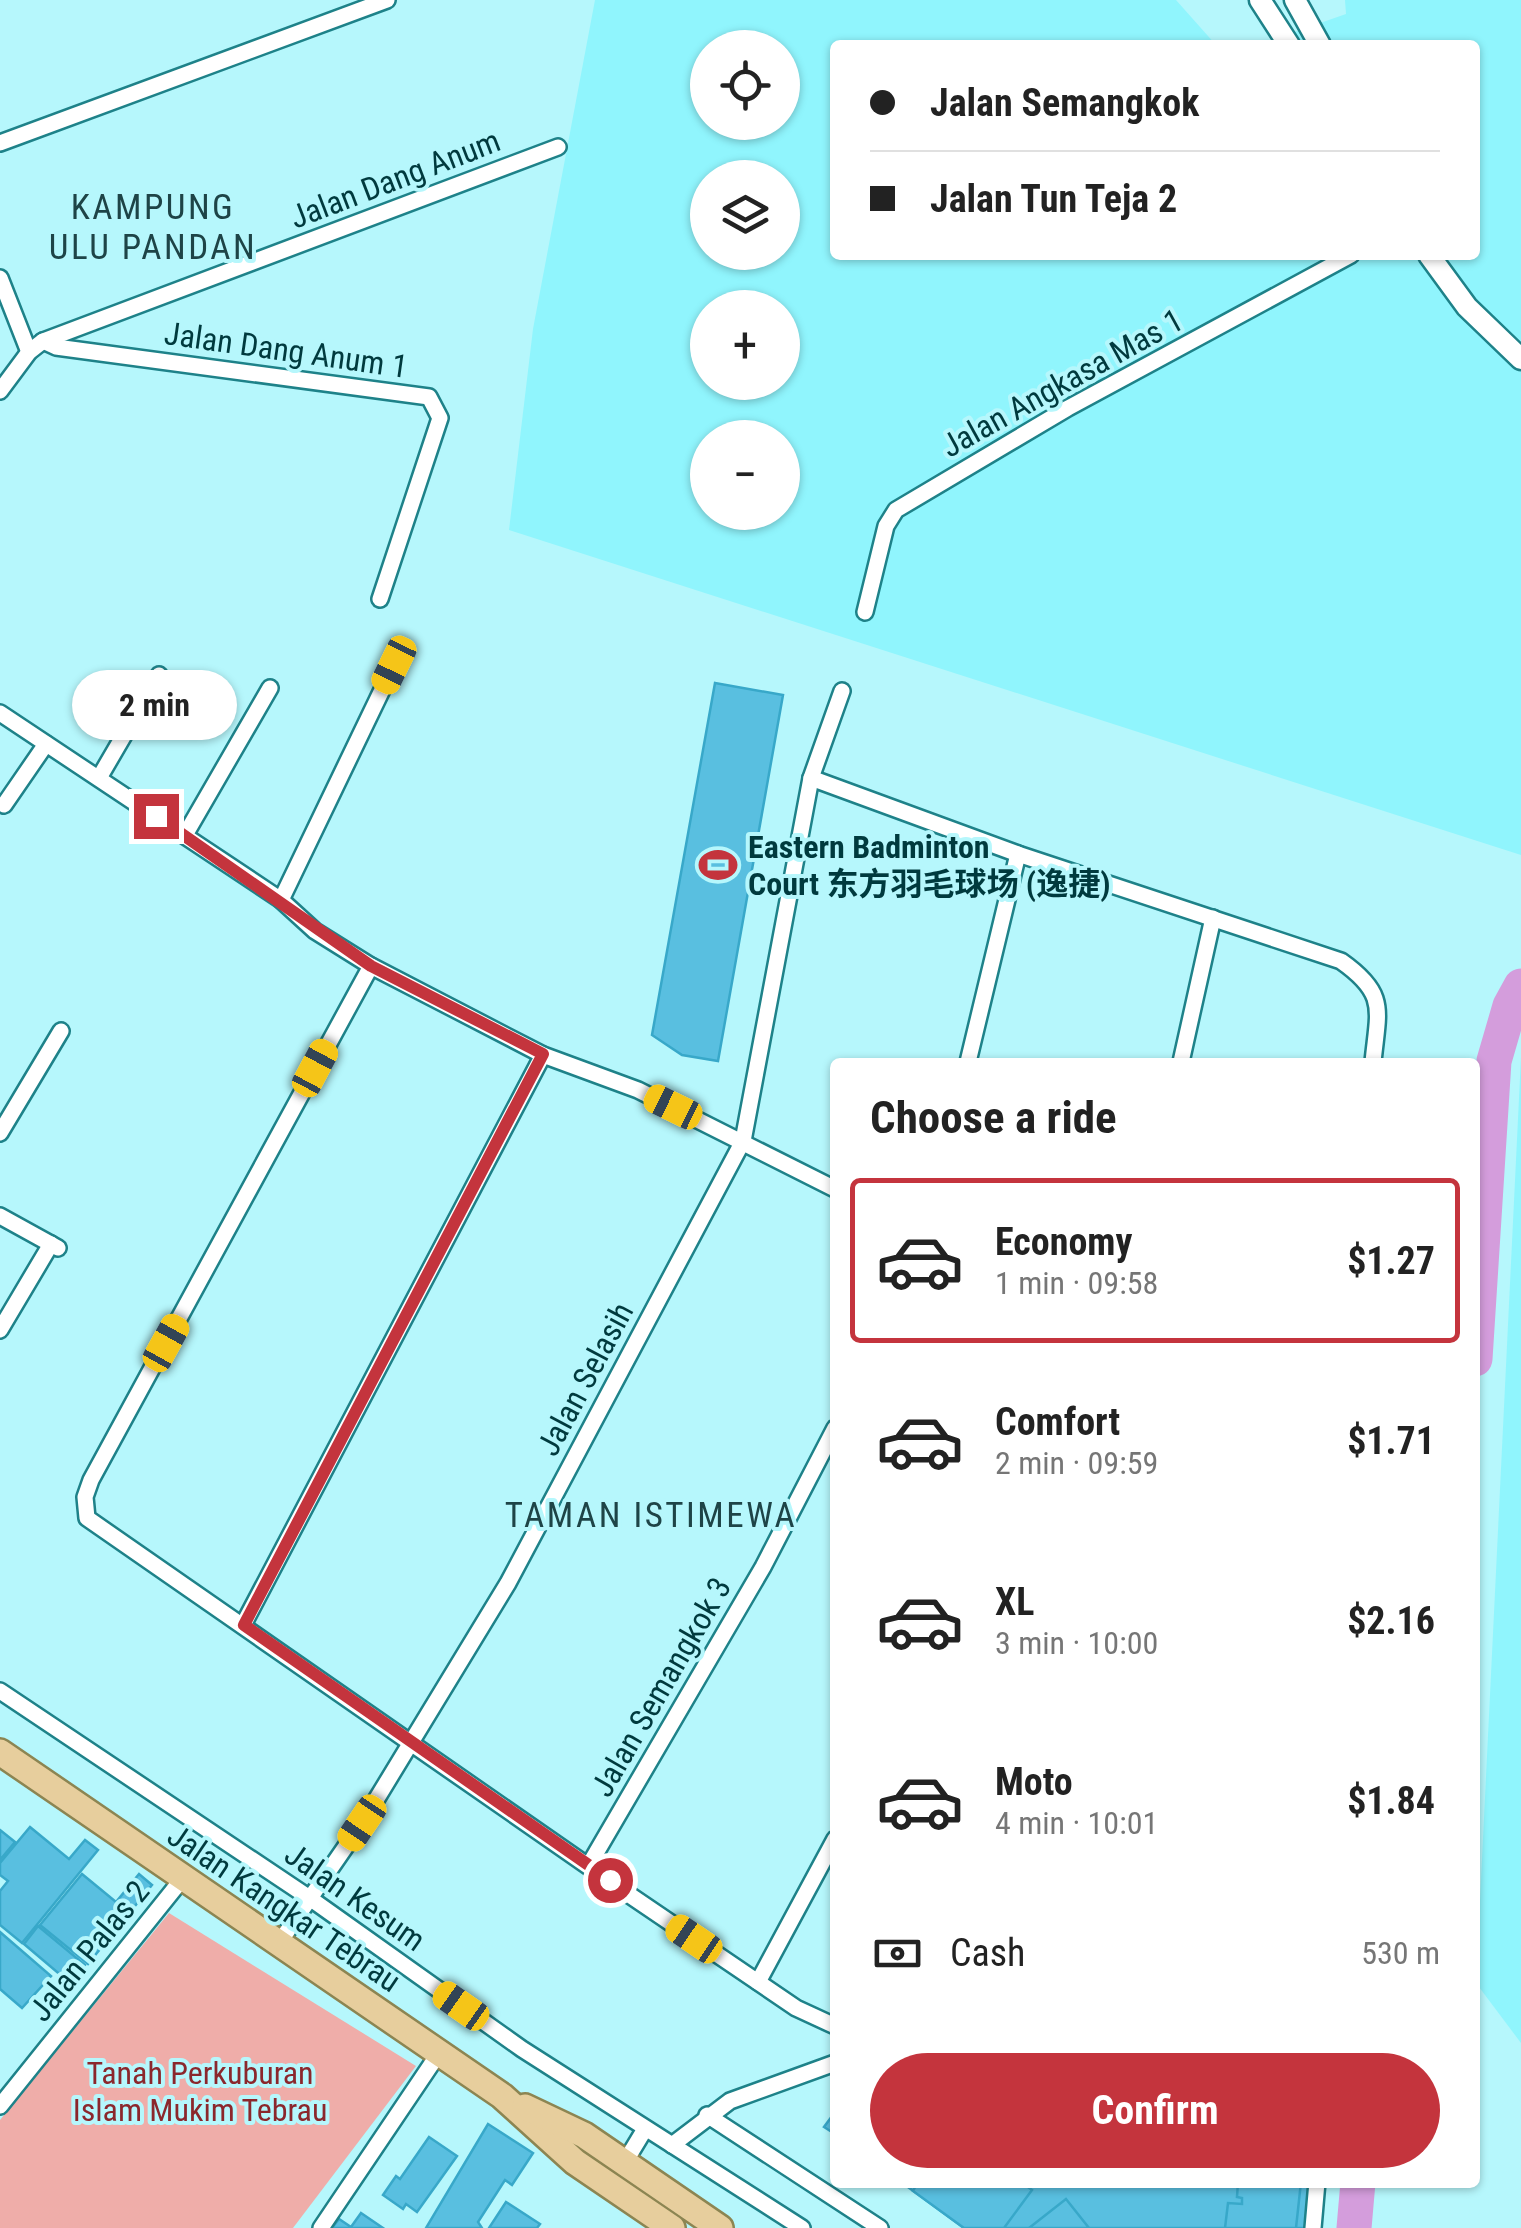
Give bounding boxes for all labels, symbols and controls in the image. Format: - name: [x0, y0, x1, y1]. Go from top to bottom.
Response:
- map controls: [690, 30, 800, 530]
- button: locate: [690, 30, 800, 140]
- text: Jalan Semangkok: [930, 81, 1199, 125]
- street label: Jalan Dang Anum: [285, 121, 505, 237]
- button: layers: [690, 160, 800, 270]
- text: Jalan Tun Teja 2: [930, 177, 1177, 221]
- district label: KAMPUNG ULU PANDAN: [49, 187, 257, 268]
- button: +: [690, 290, 800, 400]
- street label: Jalan Angkasa Mas 1: [935, 301, 1189, 465]
- street label: Jalan Dang Anum 1: [162, 314, 410, 386]
- button: −: [690, 420, 800, 530]
- car: [367, 631, 421, 699]
- callout: 2 min: [74, 671, 238, 741]
- text: 2 min: [119, 686, 190, 724]
- route end: [134, 794, 179, 839]
- place label: Eastern Badminton Court 东方羽毛球场 (逸捷): [748, 828, 1111, 903]
- sports icon: Eastern Badminton Court 东方羽毛球场 (逸捷): [697, 844, 739, 886]
- car: [288, 1034, 342, 1102]
- car: [639, 1080, 707, 1134]
- text: Choose a ride: [870, 1091, 1117, 1144]
- icon: car: [875, 1216, 965, 1306]
- text: Economy: [995, 1220, 1132, 1264]
- text: $1.27: [1347, 1239, 1435, 1283]
- text: 1 min · 09:58: [995, 1264, 1158, 1302]
- street label: Jalan Selasih: [529, 1296, 641, 1462]
- car: [138, 1309, 194, 1377]
- icon: car: [875, 1396, 965, 1486]
- text: Comfort: [995, 1400, 1120, 1444]
- text: $1.71: [1347, 1419, 1435, 1463]
- text: 2 min · 09:59: [995, 1444, 1158, 1482]
- district label: TAMAN ISTIMEWA: [505, 1495, 797, 1536]
- street label: Jalan Semangkok 3: [583, 1571, 739, 1803]
- icon: car: [875, 1576, 965, 1666]
- text: XL: [995, 1580, 1034, 1624]
- text: $2.16: [1347, 1599, 1435, 1643]
- text: 3 min · 10:00: [995, 1624, 1158, 1662]
- icon: car: [875, 1756, 965, 1846]
- text: Moto: [995, 1760, 1073, 1804]
- text: $1.84: [1347, 1779, 1435, 1823]
- car: [333, 1790, 391, 1856]
- text: 4 min · 10:01: [995, 1804, 1158, 1842]
- street label: Jalan Kangkar Tebrau: [160, 1816, 408, 2000]
- street label: Jalan Kesum: [278, 1835, 432, 1959]
- route start: [588, 1858, 633, 1903]
- street label: Jalan Palas 2: [21, 1873, 157, 2029]
- car: [661, 1910, 727, 1968]
- icon: cash: [870, 1926, 925, 1981]
- text: Cash: [950, 1931, 1025, 1975]
- text: 530 m: [1361, 1934, 1440, 1972]
- car: [428, 1977, 494, 2035]
- button: Confirm: [870, 2053, 1440, 2168]
- park label: Tanah Perkuburan Islam Mukim Tebrau: [73, 2054, 327, 2129]

